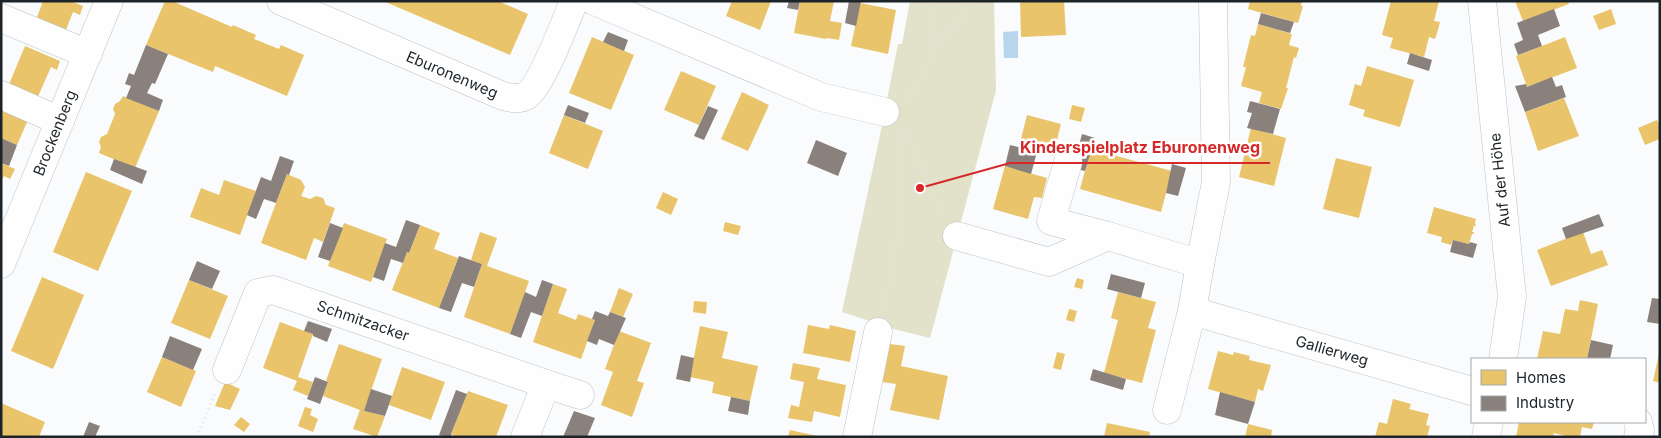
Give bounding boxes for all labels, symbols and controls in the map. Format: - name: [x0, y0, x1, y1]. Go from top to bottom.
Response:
- street label: Eburonenweg: [403, 47, 501, 102]
- street label: Brockenberg: [29, 87, 80, 178]
- callout: Kinderspielplatz Eburonenweg: [1010, 132, 1270, 163]
- street label: Auf der Höhe: [1485, 132, 1514, 228]
- text: Kinderspielplatz Eburonenweg: [1020, 137, 1260, 157]
- street label: Schmitzacker: [315, 296, 412, 345]
- street label: Gallierweg: [1293, 331, 1371, 370]
- legend: [1471, 358, 1646, 423]
- text: Homes: [1516, 368, 1566, 387]
- text: Industry: [1516, 393, 1575, 412]

